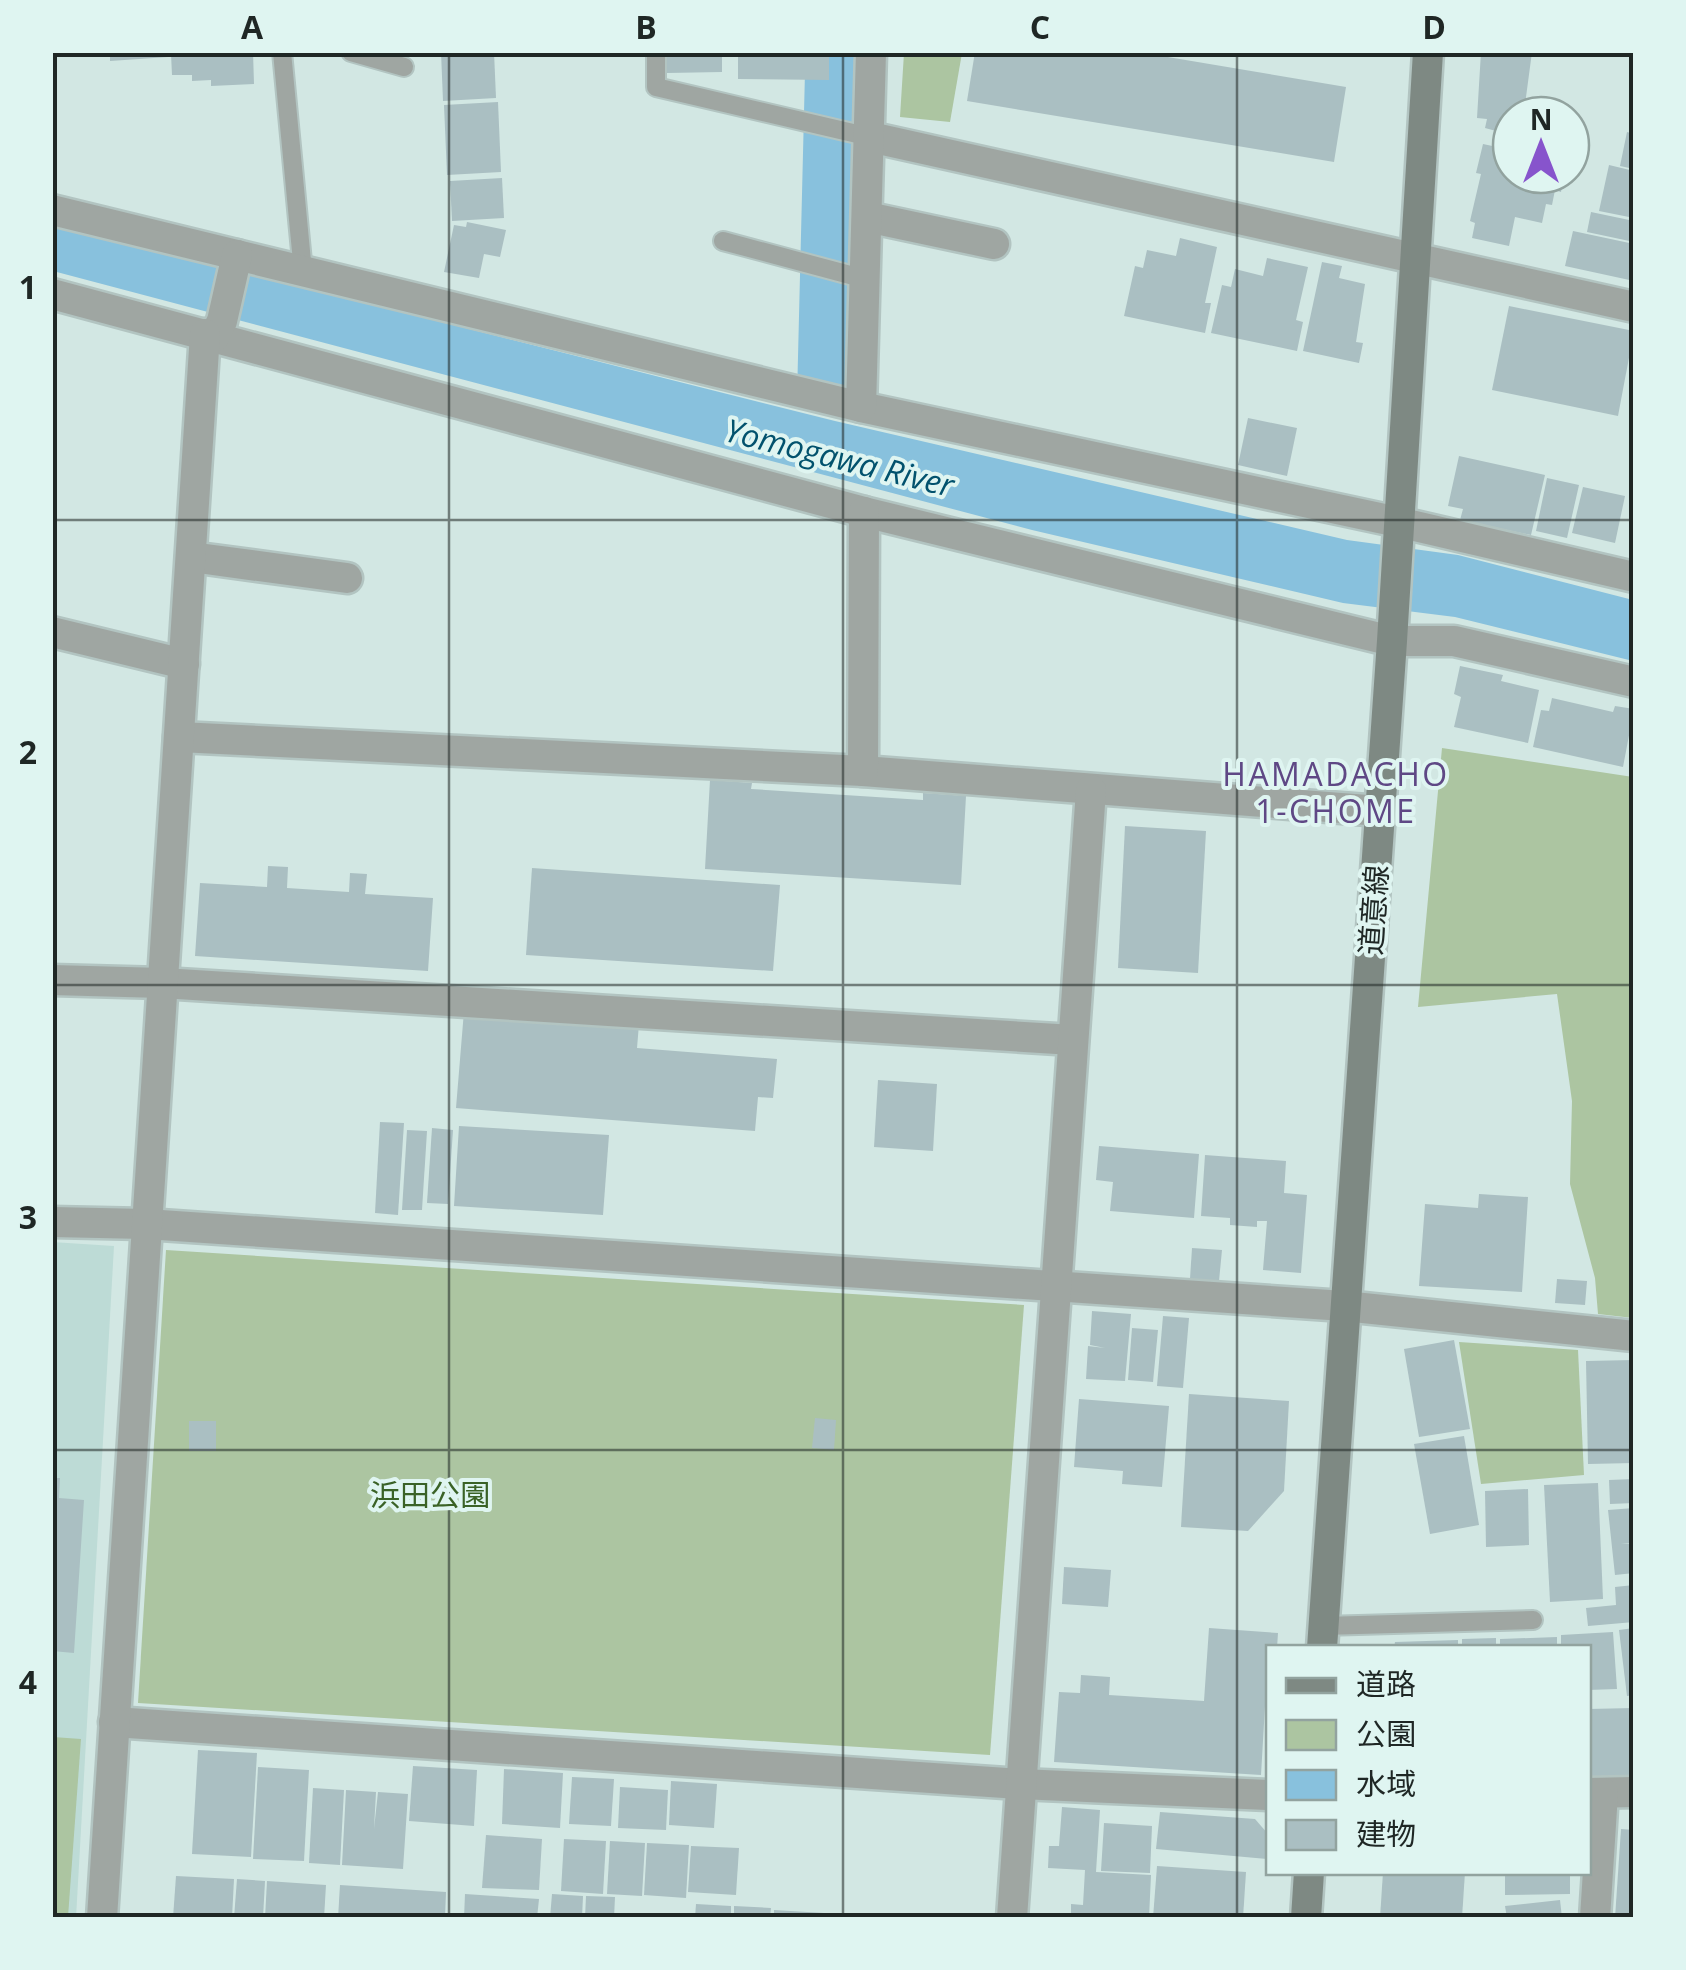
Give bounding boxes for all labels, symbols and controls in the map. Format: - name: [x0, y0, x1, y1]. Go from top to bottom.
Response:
- text: A: [241, 5, 264, 48]
- text: B: [635, 5, 657, 48]
- text: C: [1030, 5, 1050, 48]
- text: D: [1422, 5, 1446, 48]
- north arrow: [1491, 95, 1591, 195]
- text: N: [1530, 100, 1552, 138]
- text: 1: [19, 265, 37, 308]
- water label: Yomogawa River: [721, 408, 960, 506]
- text: 2: [19, 730, 37, 773]
- district label: HAMADACHO 1-CHOME: [1222, 752, 1450, 832]
- street label: 道意線: [1349, 864, 1397, 956]
- text: 3: [19, 1195, 37, 1238]
- park label: 浜田公園: [370, 1474, 490, 1515]
- legend: [1266, 1645, 1591, 1875]
- text: 4: [19, 1660, 37, 1703]
- text: 道路: [1356, 1663, 1416, 1704]
- text: 公園: [1356, 1713, 1416, 1754]
- text: 水域: [1356, 1763, 1416, 1804]
- text: 建物: [1356, 1813, 1416, 1854]

